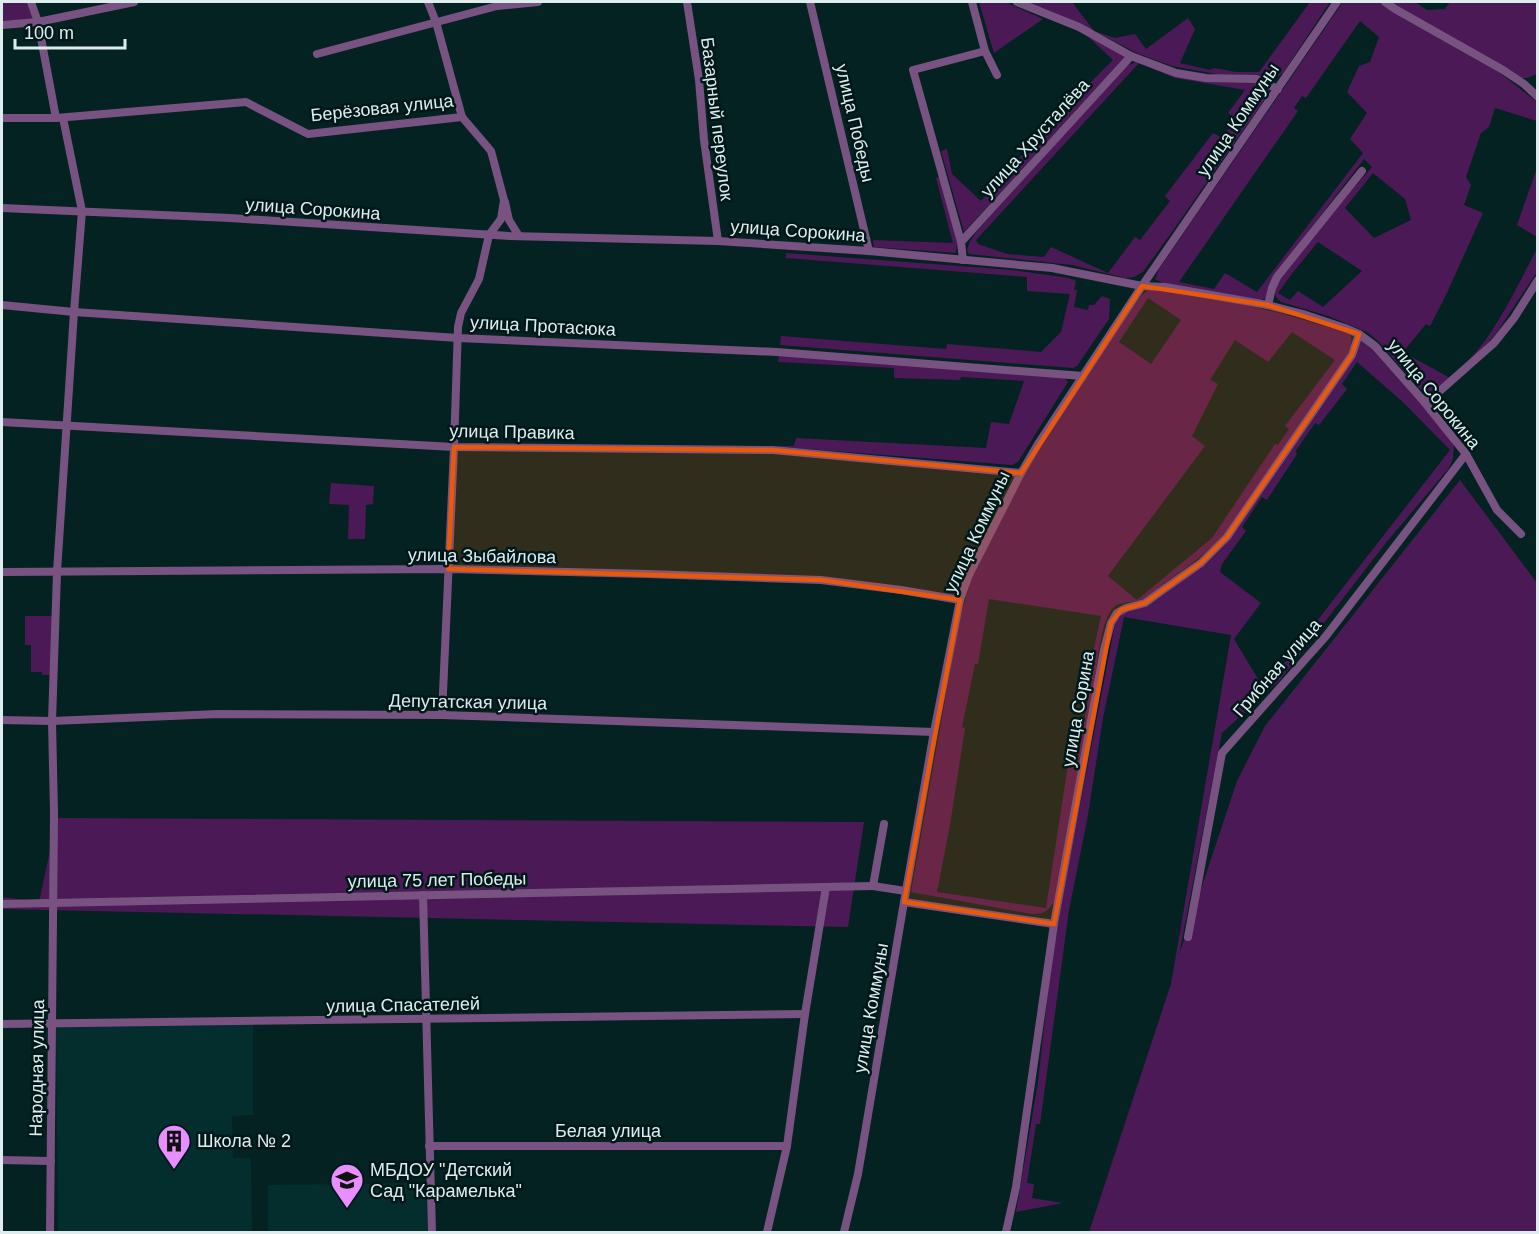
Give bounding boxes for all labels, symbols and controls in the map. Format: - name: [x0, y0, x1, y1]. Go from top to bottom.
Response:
- scale bar: [15, 12, 124, 50]
- text: 100 m: [24, 23, 74, 43]
- street label: Базарный переулок: [697, 36, 737, 202]
- street label: улица Коммуны: [1193, 60, 1283, 180]
- street label: улица Победы: [832, 62, 878, 184]
- street label: улица Хрусталёва: [977, 74, 1094, 201]
- street label: Берёзовая улица: [310, 90, 455, 125]
- street label: улица Сорокина: [245, 194, 382, 224]
- street label: улица Сорокина: [730, 216, 867, 246]
- street label: улица Протасюка: [470, 312, 617, 340]
- street label: улица Сорокина: [1384, 335, 1485, 454]
- street label: улица Правика: [449, 421, 576, 443]
- street label: улица Коммуны: [940, 468, 1014, 596]
- street label: улица Зыбайлова: [408, 545, 557, 567]
- street label: Грибная улица: [1229, 614, 1326, 721]
- street label: улица Сорина: [1058, 648, 1098, 769]
- street label: Депутатская улица: [389, 691, 548, 713]
- street label: улица 75 лет Победы: [347, 868, 527, 892]
- street label: улица Коммуны: [850, 941, 892, 1075]
- street label: улица Спасателей: [326, 994, 480, 1016]
- street label: Народная улица: [26, 998, 48, 1137]
- street label: Белая улица: [555, 1121, 662, 1141]
- building icon: Школа № 2: [156, 1123, 192, 1170]
- place label: Школа № 2: [197, 1131, 291, 1151]
- place label: МБДОУ "Детский Сад "Карамелька": [370, 1160, 522, 1201]
- school or university icon: МБДОУ "Детский Сад "Карамелька": [329, 1162, 365, 1209]

